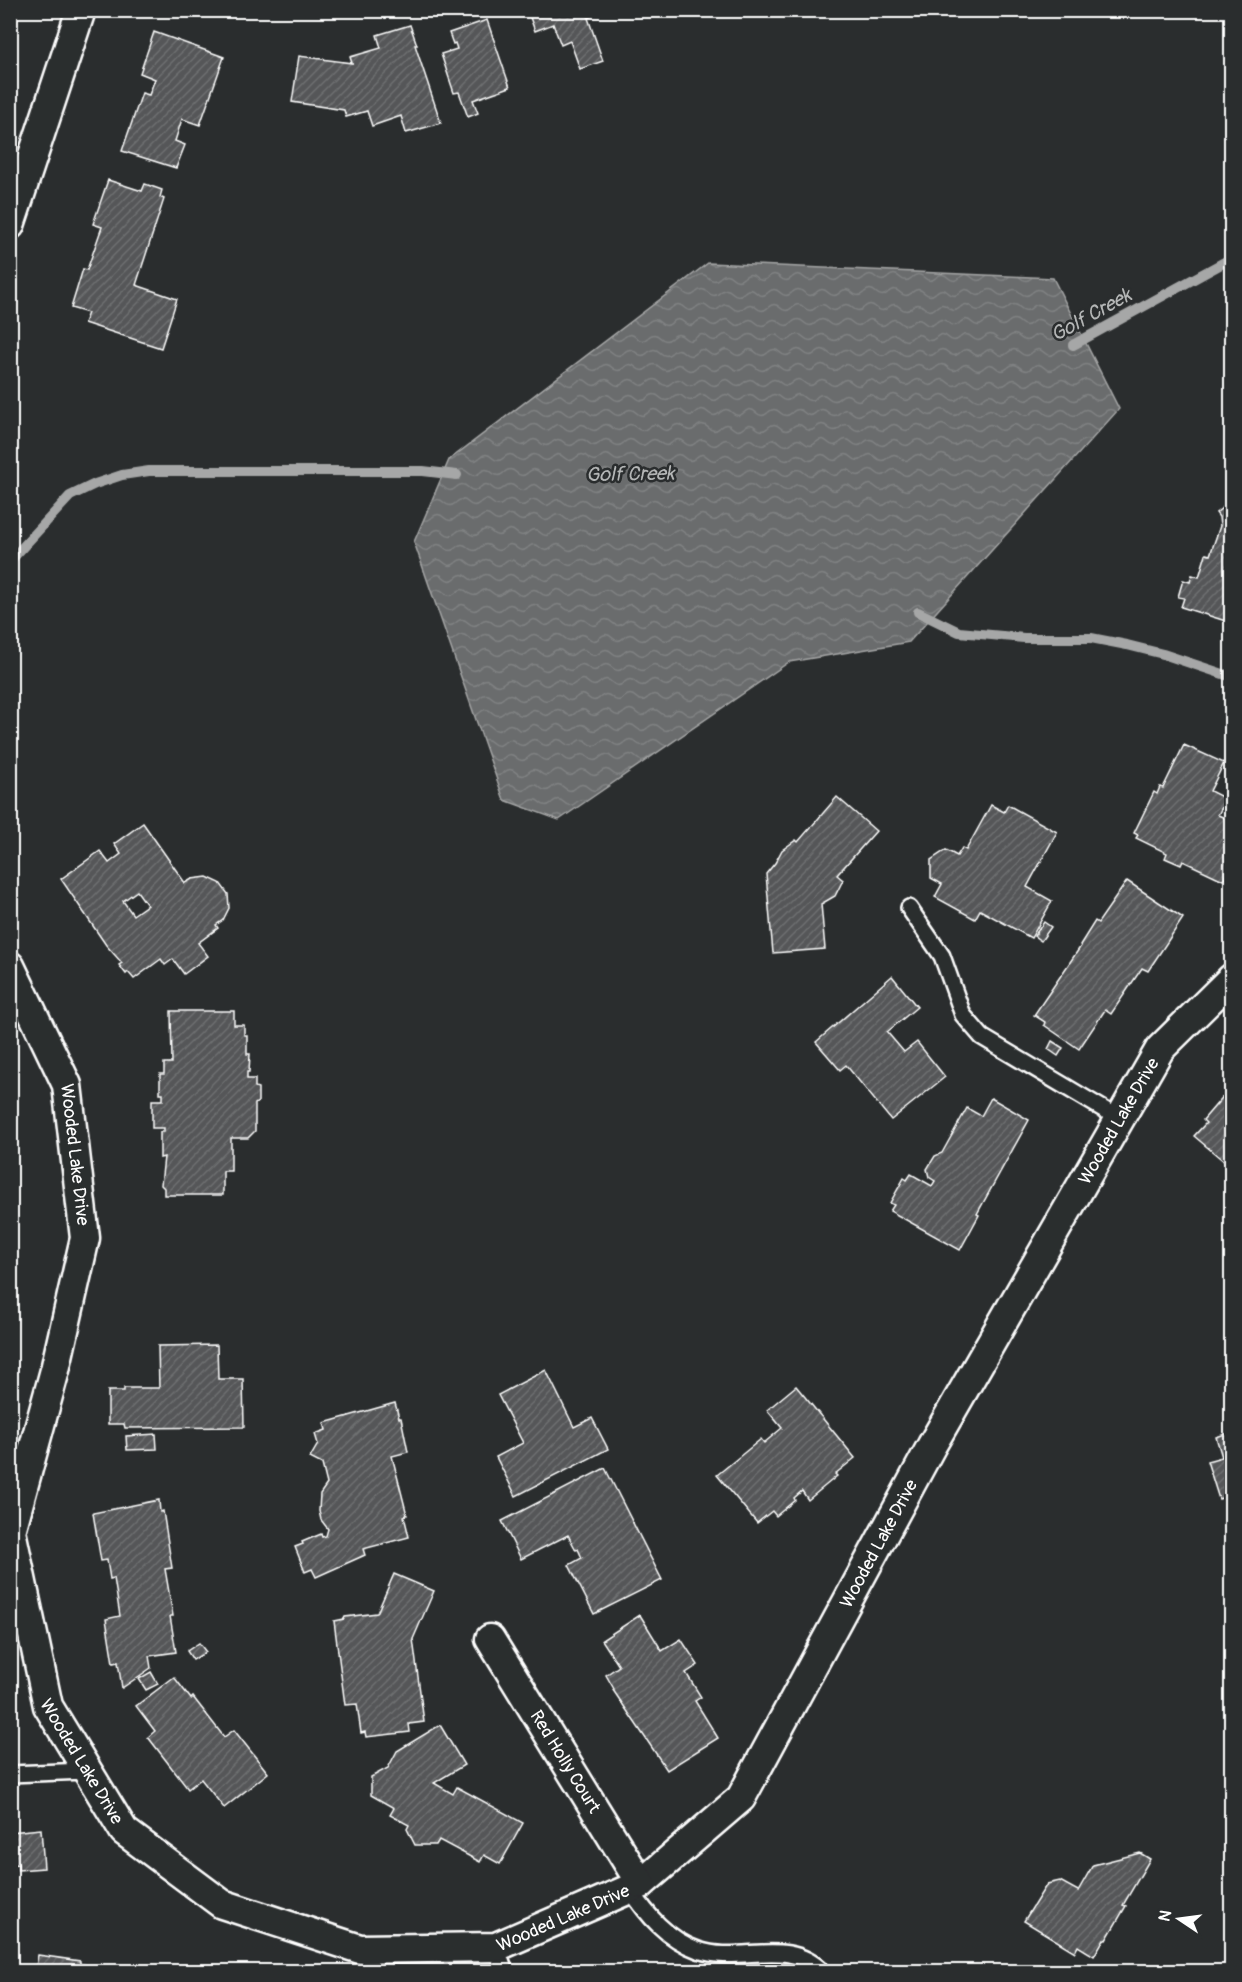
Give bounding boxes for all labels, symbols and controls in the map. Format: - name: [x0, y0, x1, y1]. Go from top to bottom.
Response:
- water label: Golf Creek: [1046, 282, 1137, 347]
- water label: Golf Creek: [586, 461, 676, 487]
- street label: Wooded Lake Drive: [1073, 1053, 1164, 1189]
- street label: Wooded Lake Drive: [55, 1082, 95, 1227]
- street label: Wooded Lake Drive: [835, 1475, 923, 1612]
- street label: Wooded Lake Drive: [35, 1695, 129, 1828]
- street label: Red Holly Court: [525, 1706, 606, 1818]
- street label: Wooded Lake Drive: [493, 1879, 633, 1957]
- north arrow: [1149, 1889, 1209, 1949]
- text: N: [1154, 1908, 1176, 1923]

